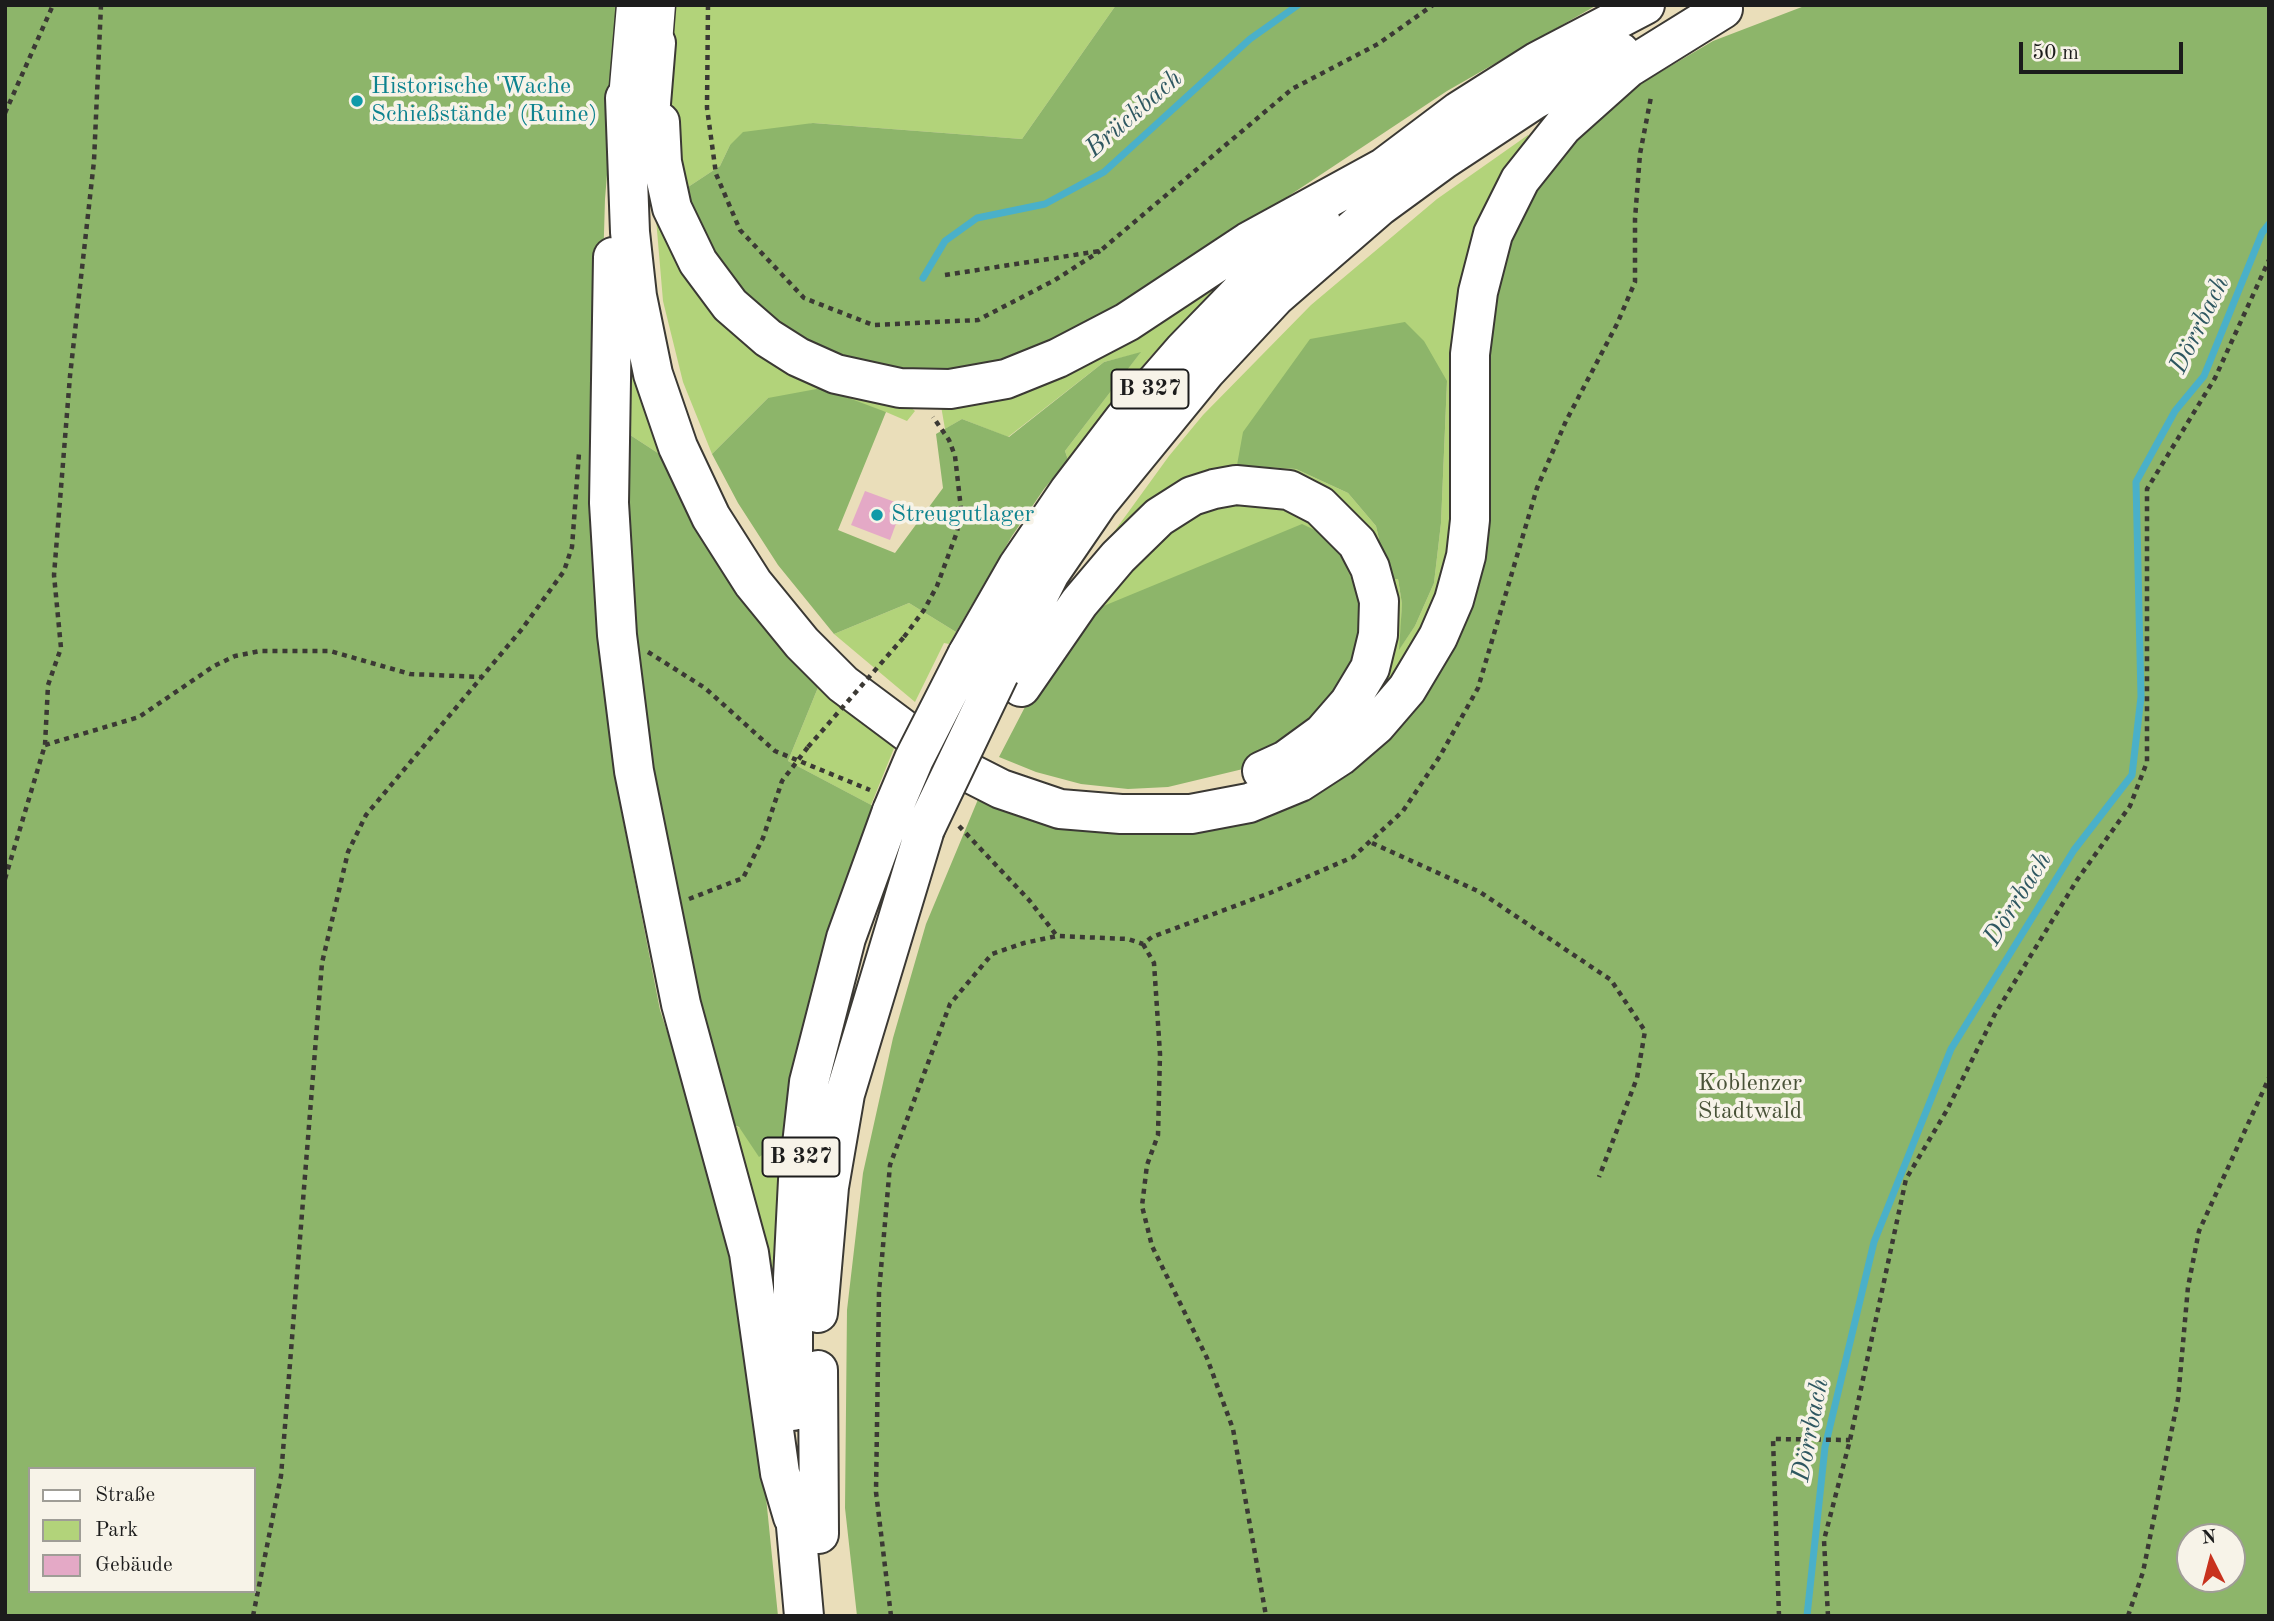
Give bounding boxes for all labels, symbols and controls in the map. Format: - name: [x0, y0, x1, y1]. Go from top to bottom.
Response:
- scale bar: [2022, 28, 2186, 72]
- text: 50 m: [2032, 43, 2079, 64]
- water label: Brückbach: [1079, 63, 1189, 165]
- place label: Historische 'Wache Schießstände' (Ruine): [371, 73, 597, 129]
- marker: Historische 'Wache Schießstände' (Ruine): [349, 93, 365, 109]
- water label: Dörrbach: [2163, 271, 2237, 379]
- road number: B 327: [1112, 370, 1188, 408]
- place label: Streugutlager: [891, 501, 1034, 529]
- marker: Streugutlager: [869, 507, 885, 523]
- water label: Dörrbach: [1977, 846, 2059, 952]
- park label: Koblenzer Stadtwald: [1698, 1070, 1802, 1126]
- road number: B 327: [762, 1138, 840, 1176]
- water label: Dörrbach: [1786, 1376, 1836, 1484]
- legend: [28, 1467, 256, 1593]
- text: Straße: [95, 1485, 155, 1506]
- text: Park: [95, 1520, 138, 1541]
- north arrow: [2176, 1523, 2246, 1593]
- text: N: [2201, 1528, 2217, 1549]
- text: Gebäude: [95, 1555, 173, 1576]

